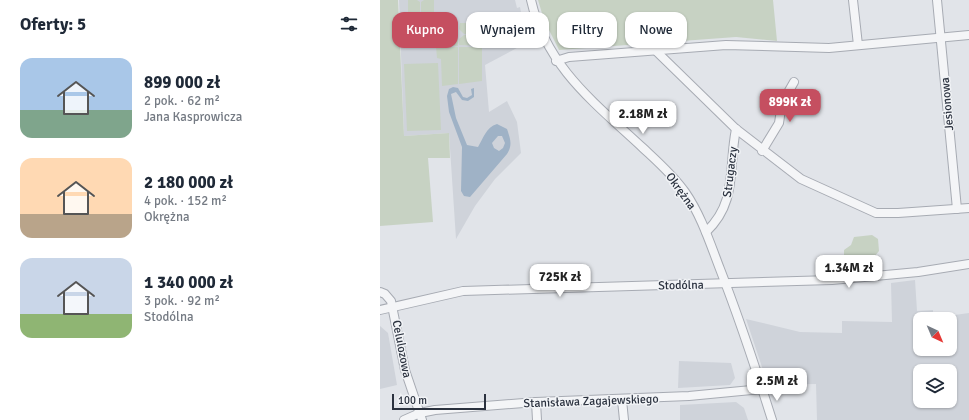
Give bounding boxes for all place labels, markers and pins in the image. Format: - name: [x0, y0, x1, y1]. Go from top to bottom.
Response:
- pin: 899K zł: [753, 89, 827, 123]
- pin: 2.18M zł: [602, 101, 684, 135]
- pin: 1.34M zł: [808, 255, 890, 289]
- pin: 725K zł: [523, 264, 597, 298]
- pin: 2.5M zł: [740, 368, 814, 402]

